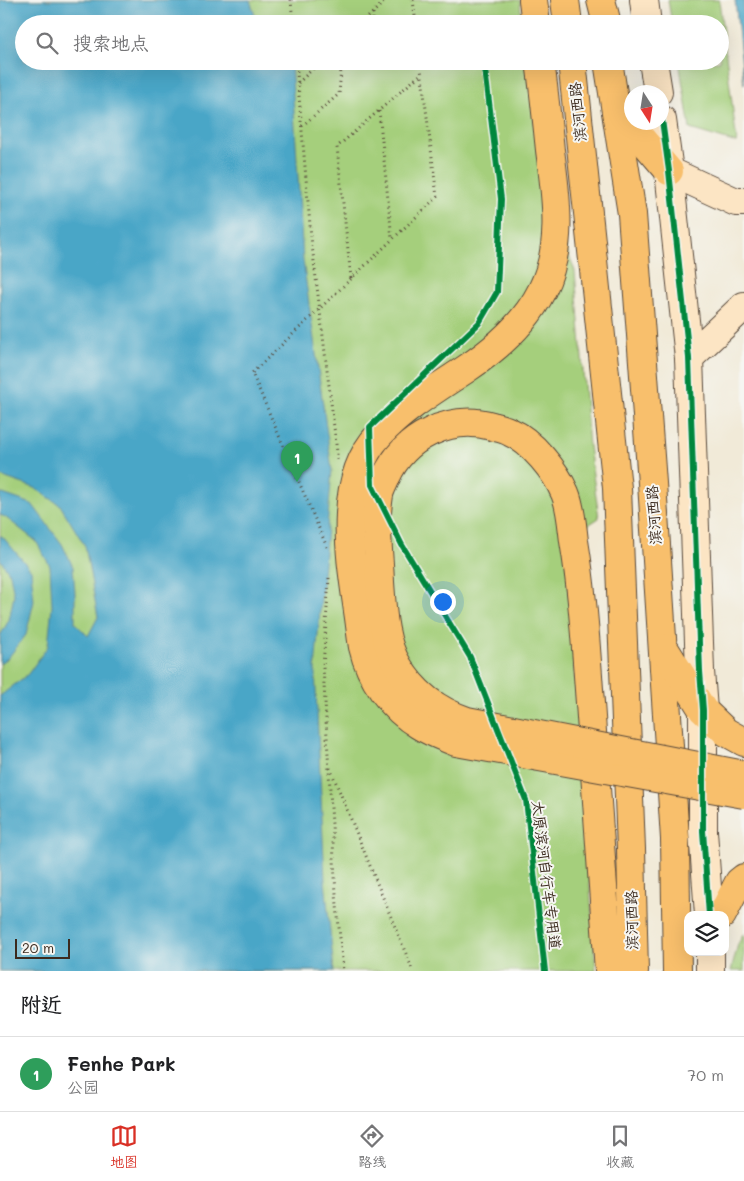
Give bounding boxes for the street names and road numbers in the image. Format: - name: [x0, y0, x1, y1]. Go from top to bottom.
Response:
- street label: 滨河西路: [564, 81, 590, 143]
- street label: 滨河西路: [641, 484, 665, 546]
- street label: 太原滨河自行车专用道: [528, 799, 566, 951]
- street label: 滨河西路: [620, 890, 642, 950]

